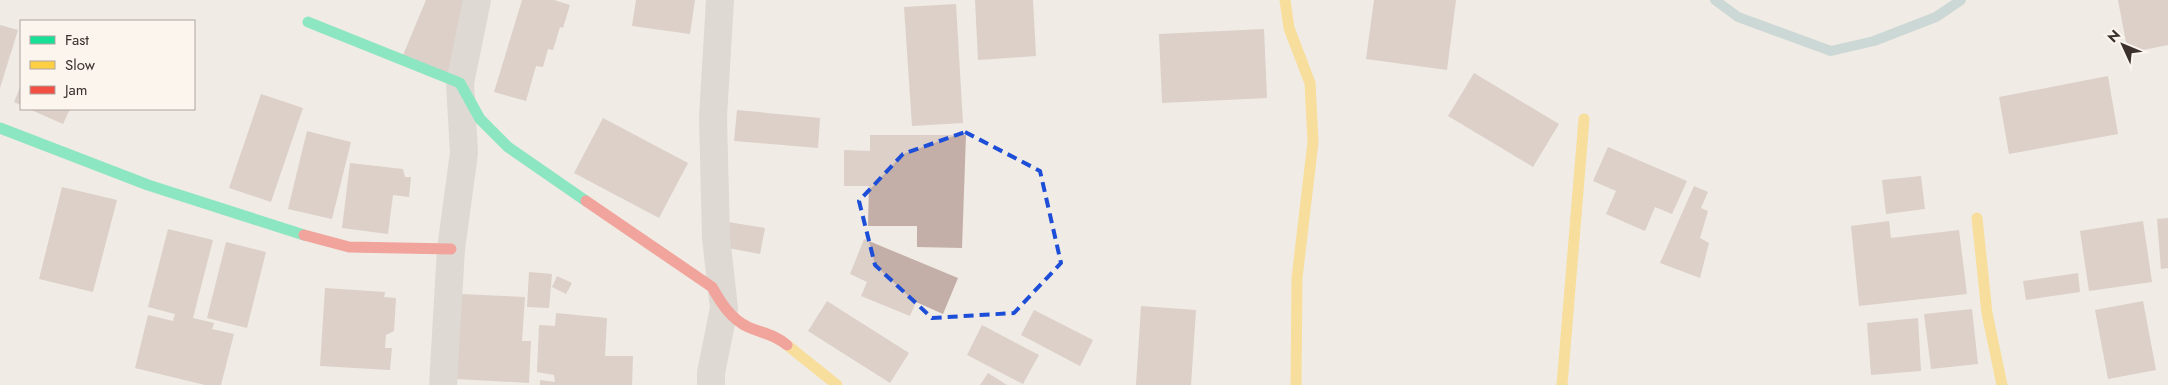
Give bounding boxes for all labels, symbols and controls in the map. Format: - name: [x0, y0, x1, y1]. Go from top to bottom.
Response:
- legend: [20, 20, 195, 110]
- north arrow: [2098, 20, 2148, 70]
- text: N: [2103, 25, 2125, 47]
- text: Fast: [65, 29, 89, 51]
- text: Slow: [65, 54, 96, 76]
- text: Jam: [63, 79, 88, 101]

